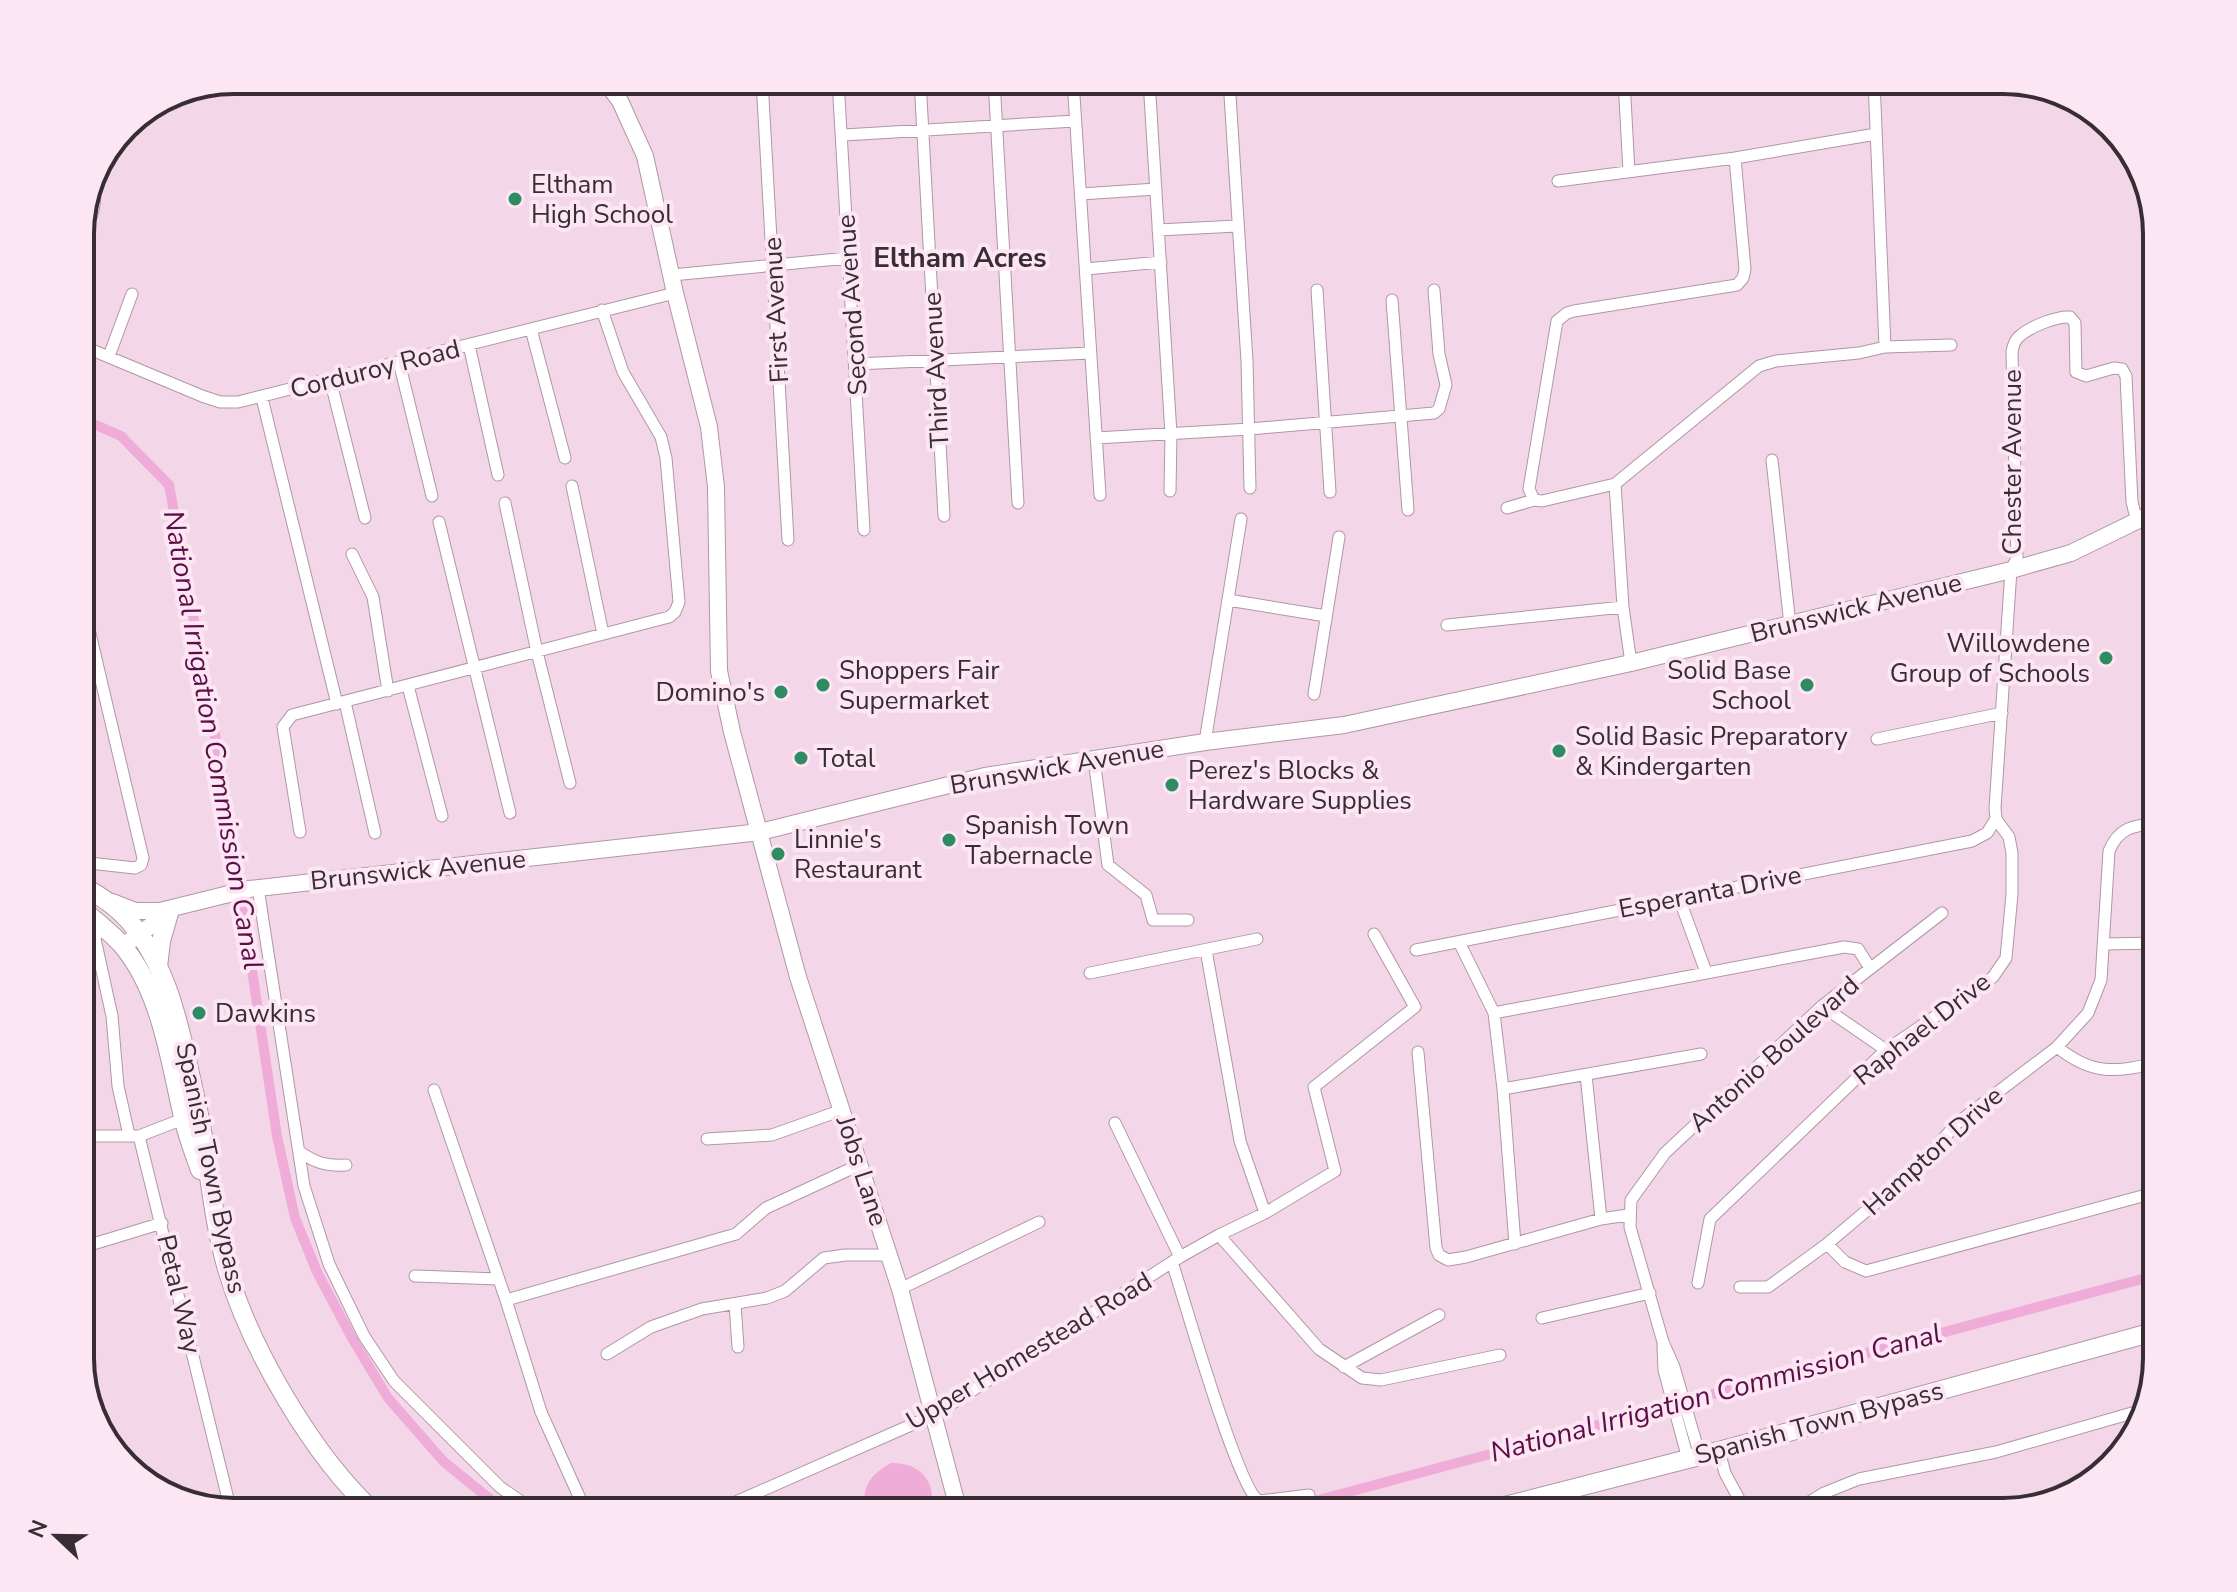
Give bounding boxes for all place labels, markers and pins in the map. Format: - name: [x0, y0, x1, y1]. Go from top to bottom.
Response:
- place label: Eltham High School: [531, 167, 673, 232]
- marker: Eltham High School: [506, 190, 524, 208]
- place label: Willowdene Group of Schools: [1890, 626, 2090, 691]
- marker: Willowdene Group of Schools: [2097, 649, 2115, 667]
- place label: Shoppers Fair Supermarket: [839, 653, 1000, 718]
- place label: Solid Base School: [1667, 653, 1791, 718]
- place label: Domino's: [655, 675, 765, 710]
- marker: Shoppers Fair Supermarket: [814, 676, 832, 694]
- marker: Solid Base School: [1798, 676, 1816, 694]
- marker: Domino's: [772, 683, 790, 701]
- place label: Solid Basic Preparatory & Kindergarten: [1575, 719, 1848, 784]
- place label: Total: [817, 741, 876, 776]
- marker: Solid Basic Preparatory & Kindergarten: [1550, 742, 1568, 760]
- marker: Total: [792, 749, 810, 767]
- place label: Perez's Blocks & Hardware Supplies: [1188, 753, 1412, 818]
- marker: Perez's Blocks & Hardware Supplies: [1163, 776, 1181, 794]
- place label: Spanish Town Tabernacle: [965, 808, 1129, 873]
- place label: Linnie's Restaurant: [794, 822, 922, 887]
- marker: Spanish Town Tabernacle: [940, 831, 958, 849]
- marker: Linnie's Restaurant: [769, 845, 787, 863]
- place label: Dawkins: [215, 996, 316, 1031]
- marker: Dawkins: [190, 1004, 208, 1022]

